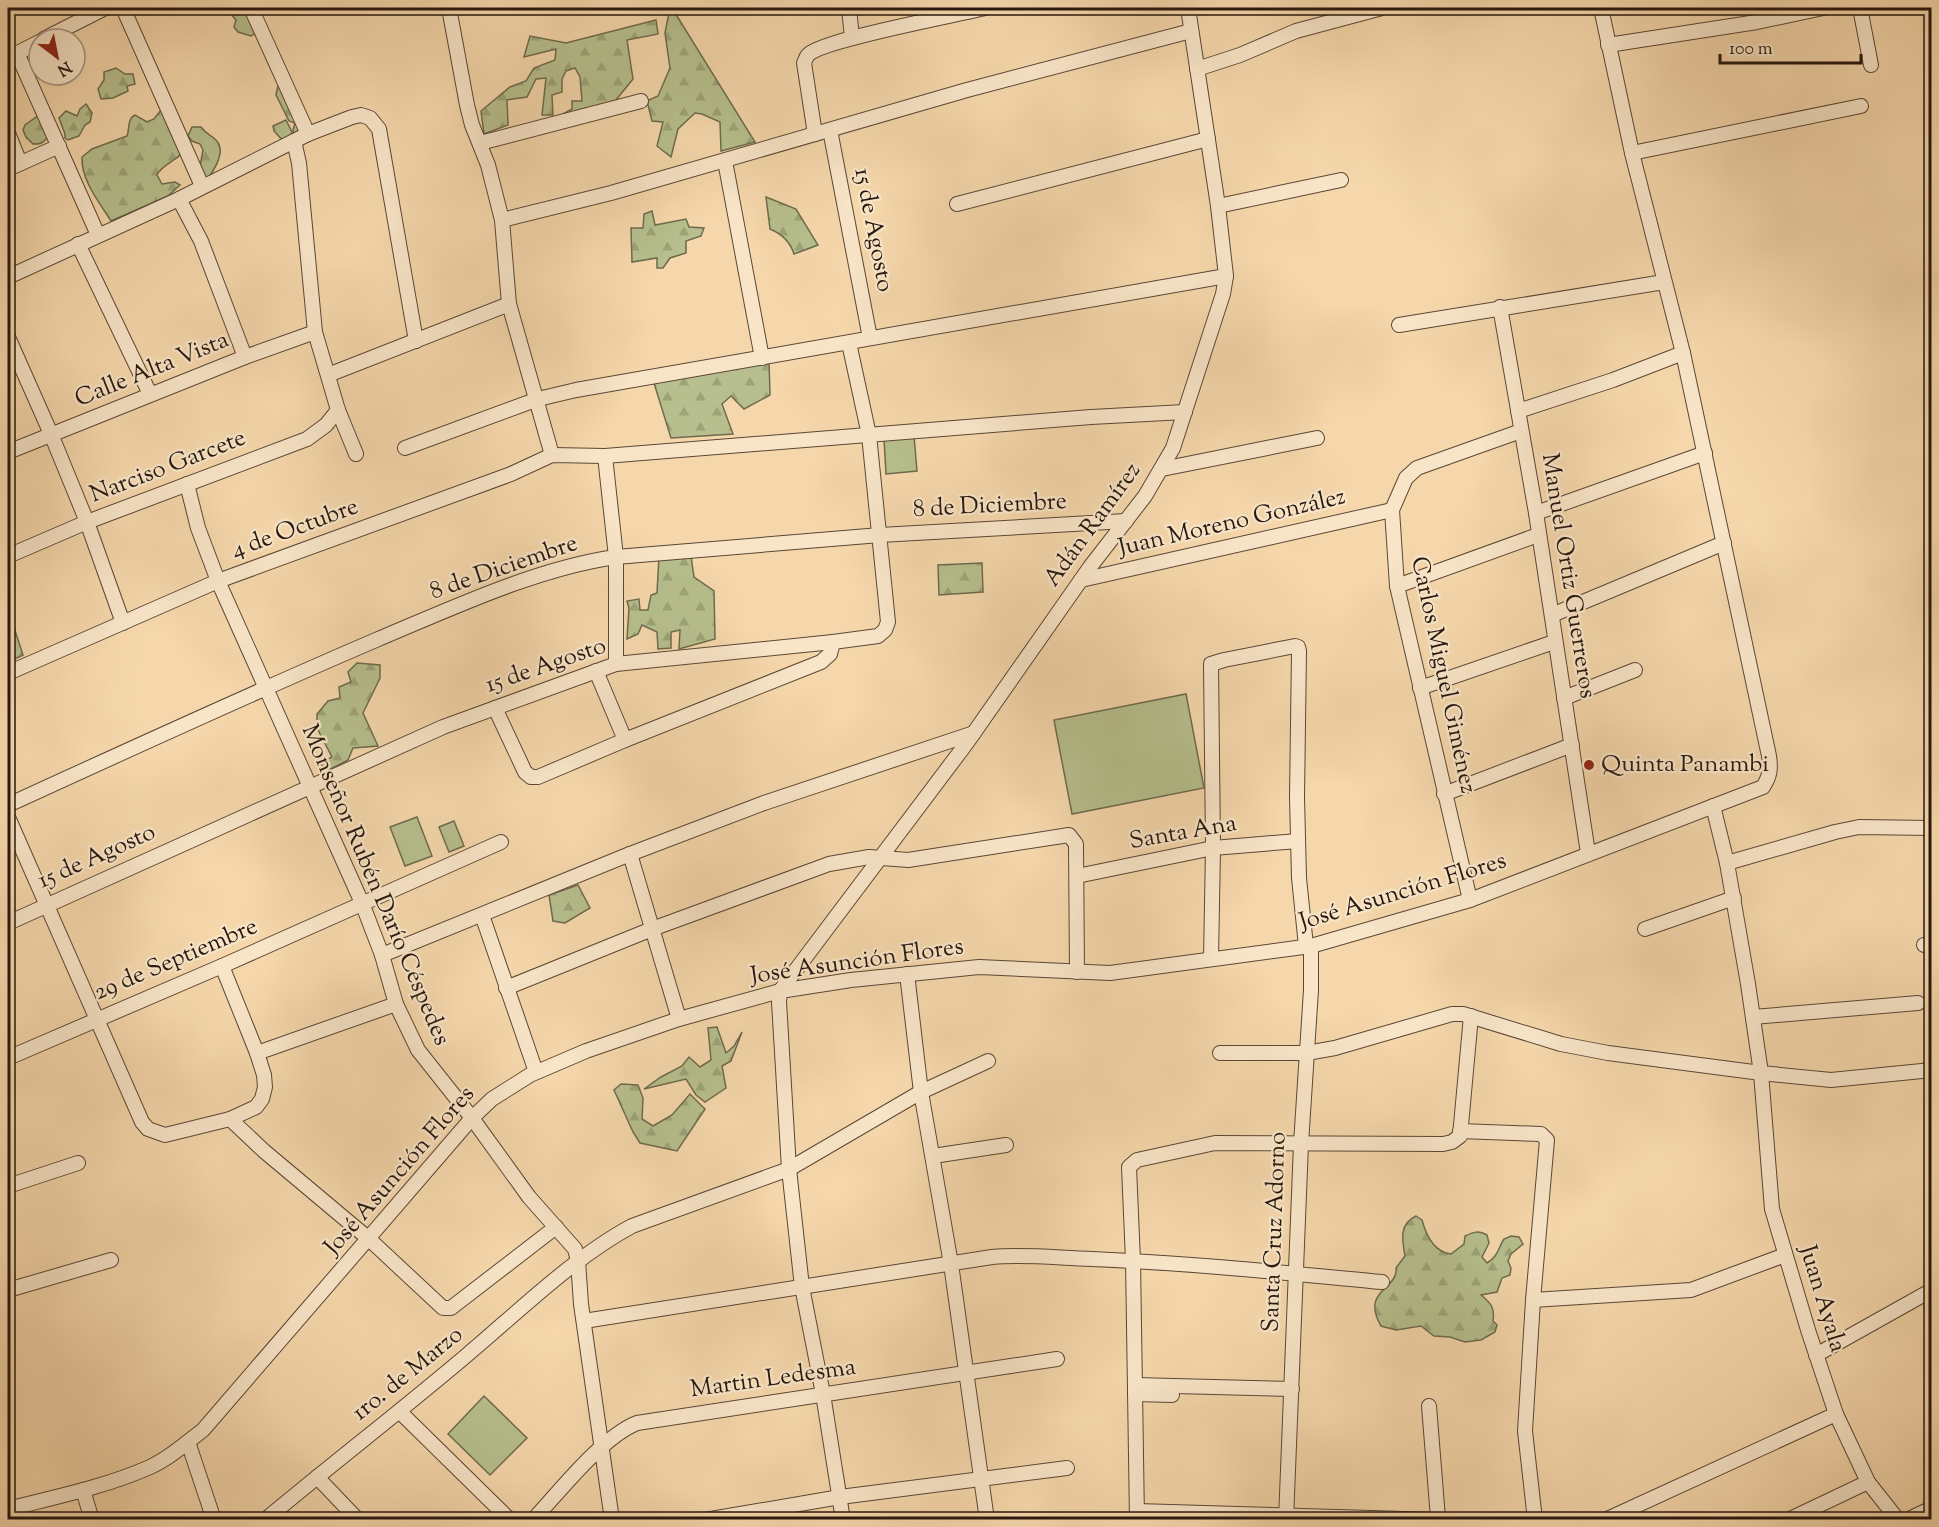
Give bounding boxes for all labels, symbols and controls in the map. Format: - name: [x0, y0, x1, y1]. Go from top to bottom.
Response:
- north arrow: [27, 27, 87, 87]
- scale bar: [1720, 27, 1861, 65]
- text: 100 m: [1729, 37, 1773, 63]
- text: N: [52, 54, 75, 81]
- street label: 15 de Agosto: [844, 165, 902, 295]
- street label: Calle Alta Vista: [70, 324, 234, 416]
- street label: Narciso Garcete: [85, 422, 251, 512]
- street label: Manuel Ortiz Guerreros: [1532, 451, 1604, 701]
- street label: Adán Ramírez: [1036, 456, 1150, 594]
- street label: Juan Moreno González: [1113, 480, 1349, 566]
- street label: 8 de Diciembre: [912, 485, 1068, 527]
- street label: 4 de Octubre: [227, 490, 363, 568]
- street label: 8 de Diciembre: [426, 527, 582, 609]
- street label: Carlos Miguel Giménez: [1401, 553, 1485, 797]
- street label: 15 de Agosto: [481, 629, 611, 703]
- street label: Monseñor Rubén Darío Céspedes: [292, 719, 458, 1051]
- place label: Quinta Panambi: [1601, 748, 1769, 782]
- marker: Quinta Panambi: [1582, 758, 1596, 772]
- street label: Santa Ana: [1127, 807, 1239, 859]
- street label: 15 de Agosto: [33, 816, 161, 898]
- street label: José Asunción Flores: [1293, 844, 1511, 940]
- street label: 29 de Septiembre: [89, 910, 263, 1010]
- street label: José Asunción Flores: [746, 930, 966, 994]
- street label: José Asunción Flores: [315, 1079, 483, 1265]
- street label: Santa Cruz Adorno: [1255, 1131, 1295, 1333]
- street label: Juan Ayala: [1789, 1239, 1854, 1357]
- street label: 1ro. de Marzo: [345, 1318, 471, 1430]
- street label: Martin Ledesma: [688, 1351, 858, 1407]

